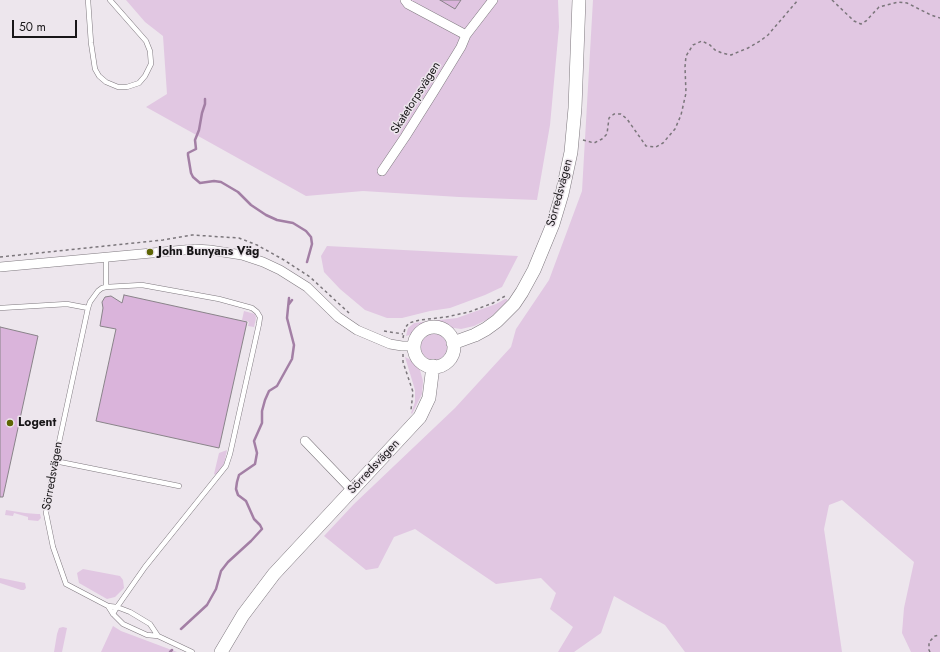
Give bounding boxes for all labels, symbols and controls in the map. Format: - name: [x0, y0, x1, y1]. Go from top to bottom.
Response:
- scale bar: [14, 12, 79, 38]
- text: 50 m: [19, 18, 46, 36]
- street label: Skatetorpsvägen: [388, 59, 444, 137]
- street label: Sörredsvägen: [544, 158, 576, 228]
- place label: John Bunyans Väg: [158, 245, 259, 259]
- marker: John Bunyans Väg: [145, 247, 155, 257]
- place label: Logent: [18, 416, 56, 430]
- marker: Logent: [5, 418, 15, 428]
- street label: Sörredsvägen: [345, 437, 403, 497]
- street label: Sörredsvägen: [40, 441, 66, 511]

